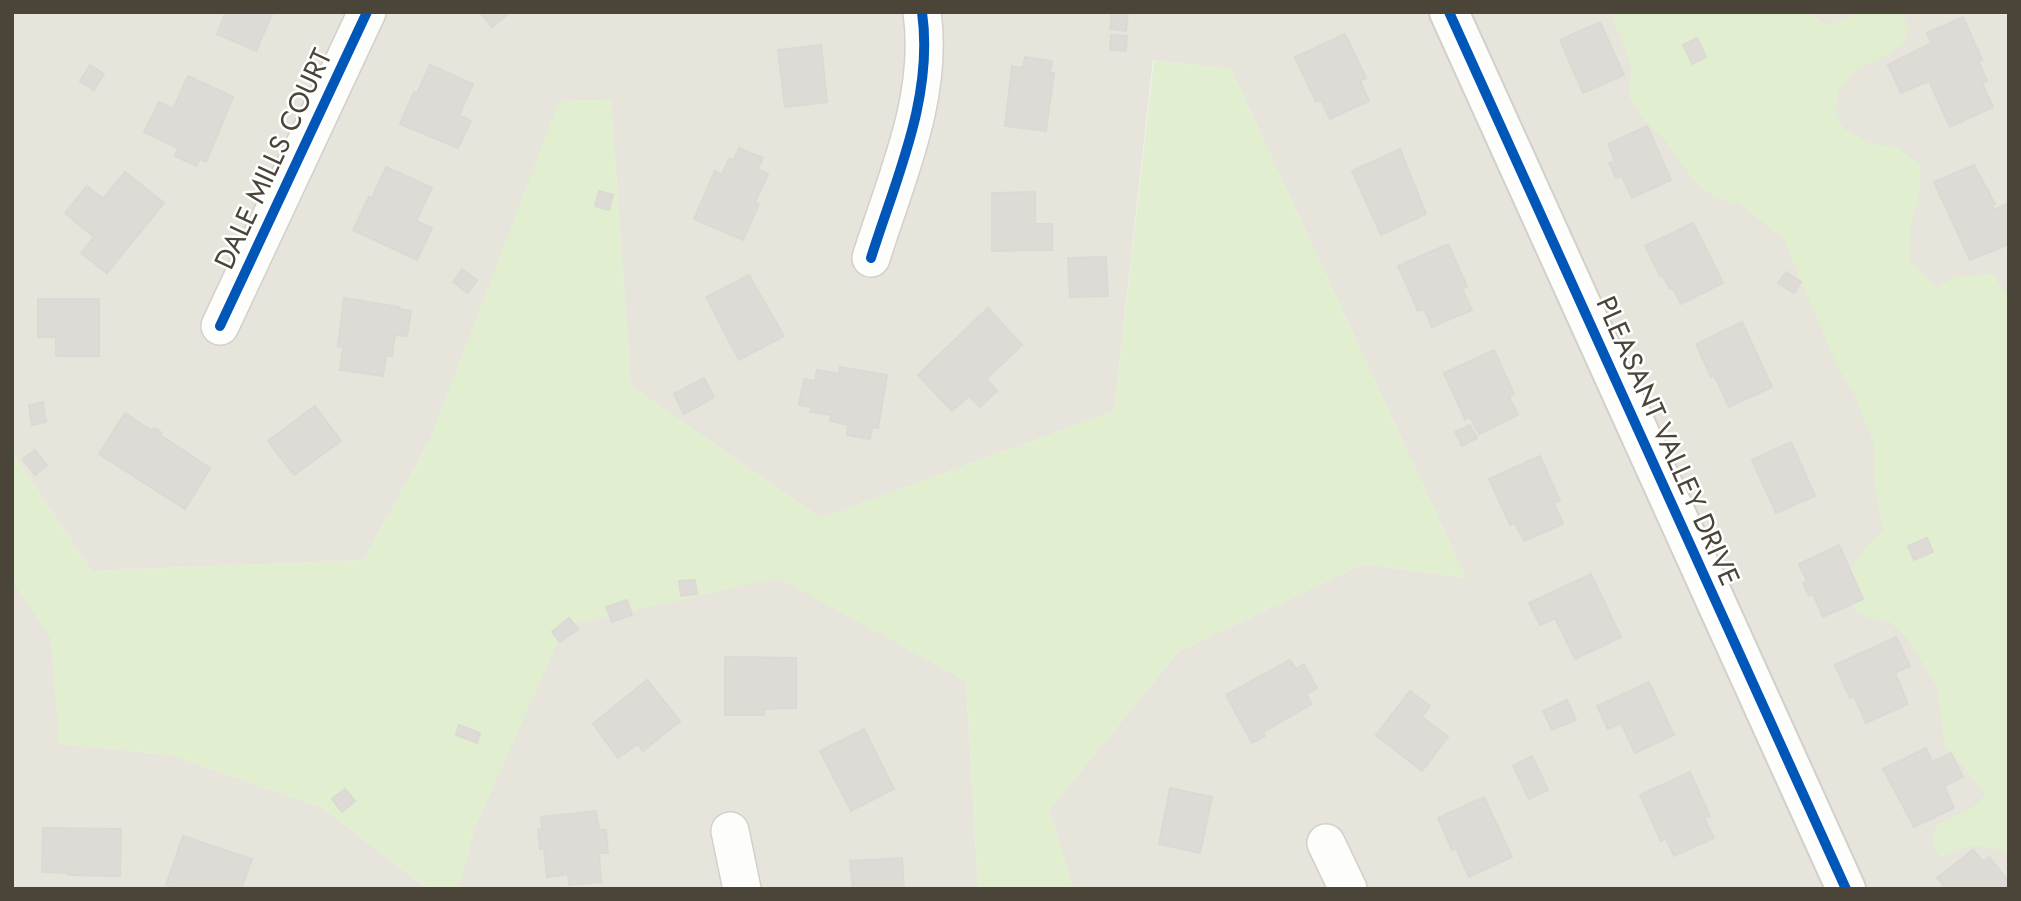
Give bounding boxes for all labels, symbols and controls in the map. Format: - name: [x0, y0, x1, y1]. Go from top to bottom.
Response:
- street label: DALE MILLS COURT: [204, 42, 342, 276]
- street label: PLEASANT VALLEY DRIVE: [1586, 290, 1750, 592]

